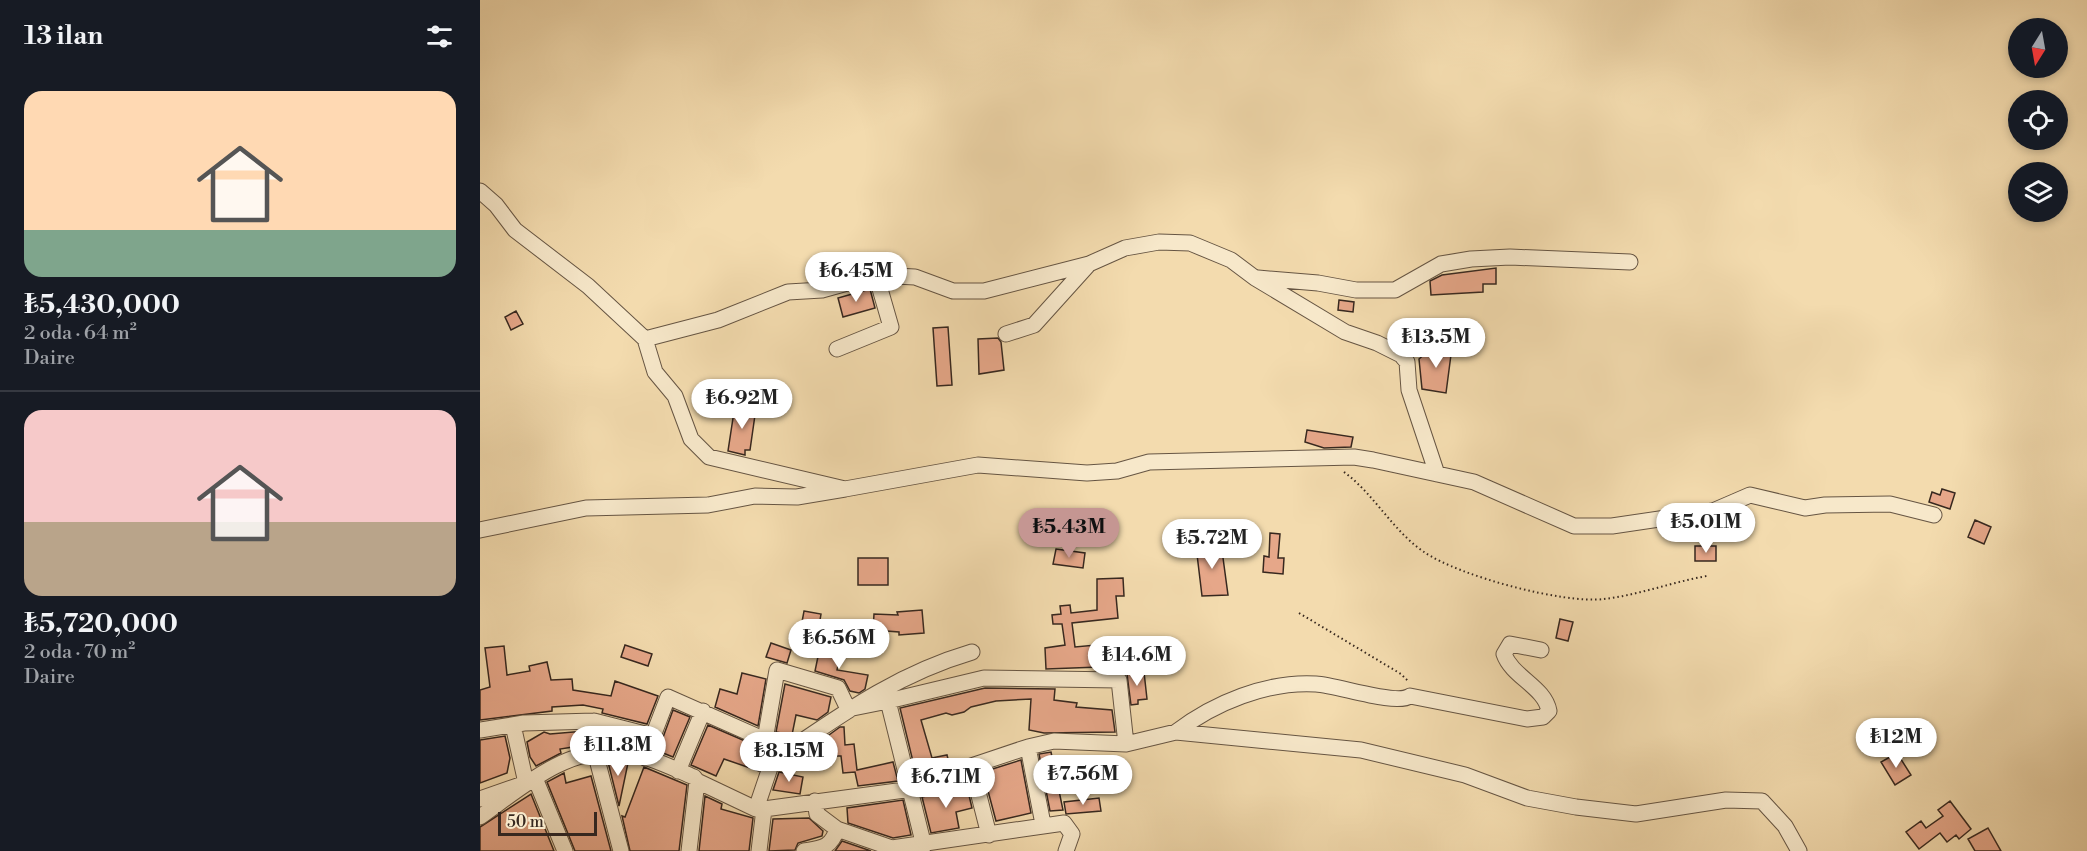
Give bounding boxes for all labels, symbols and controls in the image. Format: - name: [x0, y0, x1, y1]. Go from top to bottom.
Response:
- north arrow: [2008, 18, 2068, 78]
- map controls: [2008, 18, 2068, 222]
- text: 13 ilan: [24, 20, 103, 52]
- icon: filters: [423, 20, 456, 53]
- button: locate: [2008, 90, 2068, 150]
- icon: home: [186, 130, 294, 238]
- button: layers: [2008, 162, 2068, 222]
- pin: ₺6.45M: [807, 252, 905, 303]
- text: ₺6.45M: [819, 259, 893, 284]
- text: ₺5,430,000: [24, 289, 180, 321]
- pin: ₺13.5M: [1387, 318, 1485, 369]
- text: 2 oda · 64 m²: [24, 321, 137, 346]
- text: ₺13.5M: [1401, 325, 1471, 350]
- text: Daire: [24, 346, 75, 371]
- pin: ₺6.92M: [693, 379, 791, 430]
- text: ₺6.92M: [705, 386, 779, 411]
- icon: home: [186, 449, 294, 557]
- pin: ₺5.01M: [1657, 503, 1755, 554]
- pin: ₺5.43M: [1020, 508, 1118, 559]
- text: ₺5.01M: [1670, 510, 1742, 535]
- text: ₺5.43M: [1032, 515, 1106, 540]
- pin: ₺5.72M: [1163, 519, 1261, 570]
- text: ₺5.72M: [1176, 526, 1248, 551]
- text: ₺5,720,000: [24, 608, 178, 640]
- pin: ₺6.56M: [790, 619, 888, 670]
- text: ₺6.56M: [802, 626, 876, 651]
- pin: ₺14.6M: [1088, 636, 1186, 687]
- text: 2 oda · 70 m²: [24, 640, 135, 665]
- text: ₺14.6M: [1102, 643, 1172, 668]
- text: Daire: [24, 665, 75, 690]
- pin: ₺12M: [1860, 718, 1932, 769]
- text: ₺12M: [1870, 725, 1922, 750]
- pin: ₺11.8M: [569, 726, 667, 777]
- pin: ₺8.15M: [740, 732, 838, 783]
- text: ₺11.8M: [584, 733, 652, 758]
- text: ₺8.15M: [754, 739, 824, 764]
- pin: ₺7.56M: [1034, 755, 1132, 806]
- pin: ₺6.71M: [897, 758, 995, 809]
- text: ₺7.56M: [1047, 762, 1119, 787]
- text: ₺6.71M: [911, 765, 981, 790]
- scale bar: [498, 809, 597, 836]
- text: 50 m: [507, 812, 544, 832]

